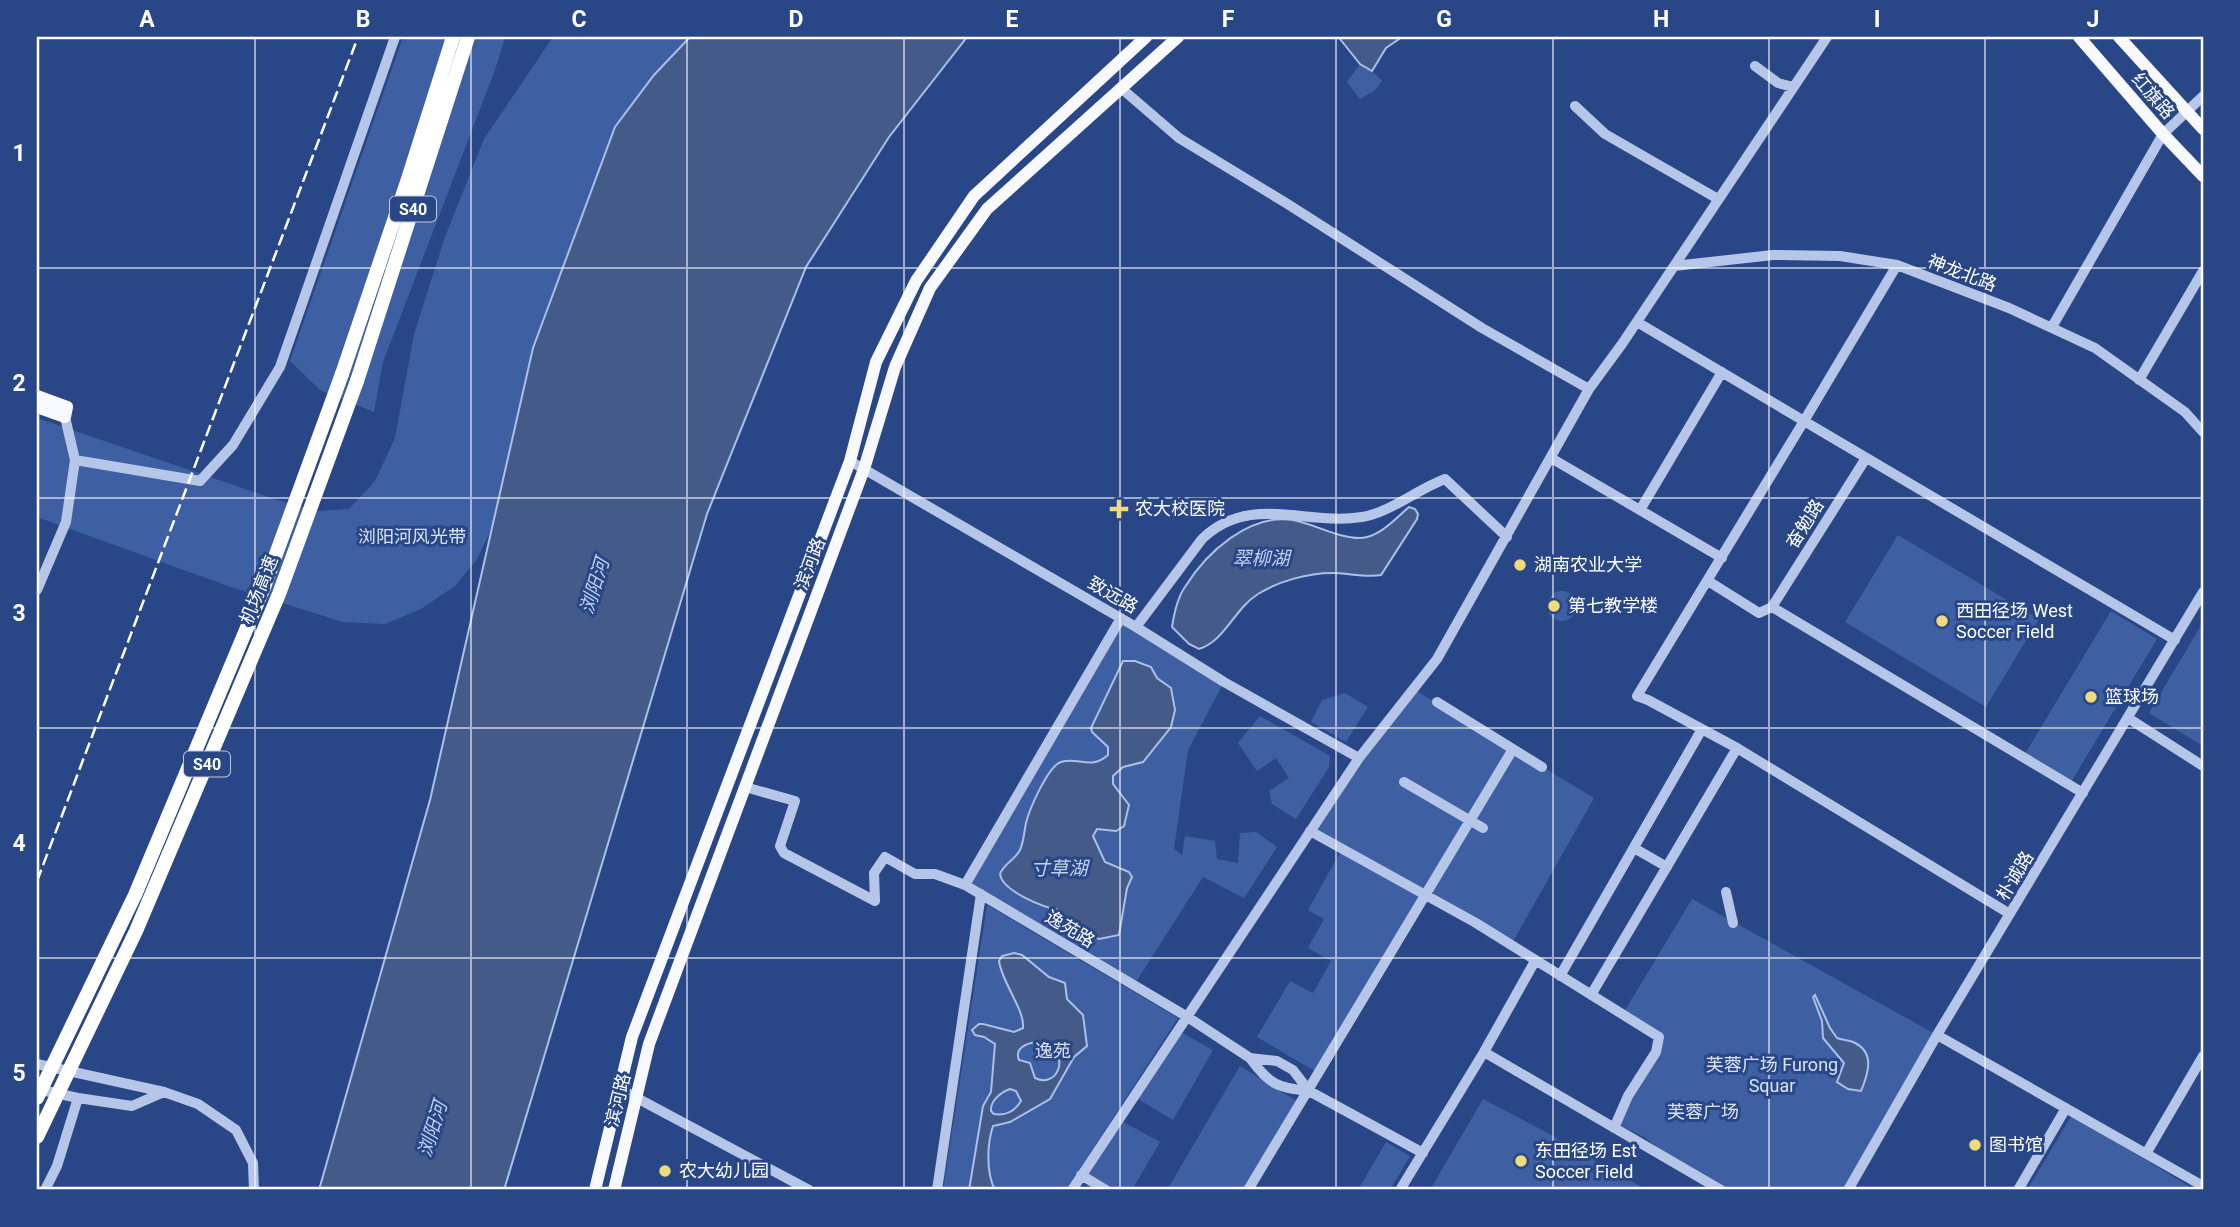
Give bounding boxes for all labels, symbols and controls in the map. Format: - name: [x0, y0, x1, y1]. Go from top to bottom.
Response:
- text: A: [139, 6, 155, 33]
- text: B: [356, 6, 370, 33]
- text: C: [571, 6, 587, 33]
- text: D: [789, 6, 803, 33]
- text: E: [1006, 6, 1019, 33]
- text: F: [1222, 6, 1235, 33]
- text: G: [1436, 6, 1452, 33]
- text: H: [1653, 6, 1669, 33]
- text: I: [1874, 6, 1880, 33]
- text: J: [2087, 6, 2099, 33]
- street label: 红旗路: [2128, 68, 2179, 123]
- text: 1: [12, 140, 26, 167]
- road number: S40: [390, 196, 436, 222]
- street label: 神龙北路: [1925, 250, 2000, 295]
- text: 2: [12, 370, 26, 397]
- street label: 奋勉路: [1781, 495, 1828, 552]
- place label: 农大校医院: [1135, 498, 1225, 519]
- marker: 农大校医院: [1109, 499, 1129, 519]
- park label: 浏阳河风光带: [358, 526, 466, 547]
- street label: 滨河路: [790, 535, 829, 593]
- water label: 翠柳湖: [1232, 547, 1292, 570]
- water label: 浏阳河: [575, 552, 615, 617]
- street label: 机场高速: [235, 553, 282, 627]
- place label: 湖南农业大学: [1534, 554, 1642, 575]
- marker: 湖南农业大学: [1512, 557, 1528, 573]
- street label: 致远路: [1085, 572, 1142, 617]
- place label: 第七教学楼: [1568, 595, 1658, 616]
- marker: 第七教学楼: [1546, 598, 1562, 614]
- text: 3: [12, 600, 26, 627]
- place label: 西田径场 West Soccer Field: [1956, 600, 2073, 642]
- marker: 西田径场 West Soccer Field: [1934, 613, 1950, 629]
- place label: 篮球场: [2105, 686, 2159, 707]
- marker: 篮球场: [2083, 689, 2099, 705]
- road number: S40: [184, 751, 230, 776]
- text: 4: [12, 830, 26, 857]
- street label: 朴诚路: [1992, 847, 2037, 904]
- water label: 寸草湖: [1030, 857, 1090, 880]
- street label: 逸苑路: [1042, 906, 1099, 951]
- park label: 逸苑: [1035, 1040, 1071, 1061]
- park label: 芙蓉广场 Furong Squar: [1706, 1054, 1838, 1096]
- text: 5: [12, 1060, 26, 1087]
- street label: 滨河路: [601, 1071, 634, 1129]
- water label: 浏阳河: [413, 1095, 453, 1160]
- park label: 芙蓉广场: [1667, 1101, 1739, 1122]
- place label: 图书馆: [1989, 1134, 2043, 1155]
- marker: 图书馆: [1967, 1137, 1983, 1153]
- place label: 东田径场 Est Soccer Field: [1535, 1140, 1637, 1182]
- marker: 东田径场 Est Soccer Field: [1513, 1153, 1529, 1169]
- place label: 农大幼儿园: [679, 1160, 769, 1181]
- marker: 农大幼儿园: [657, 1163, 673, 1179]

